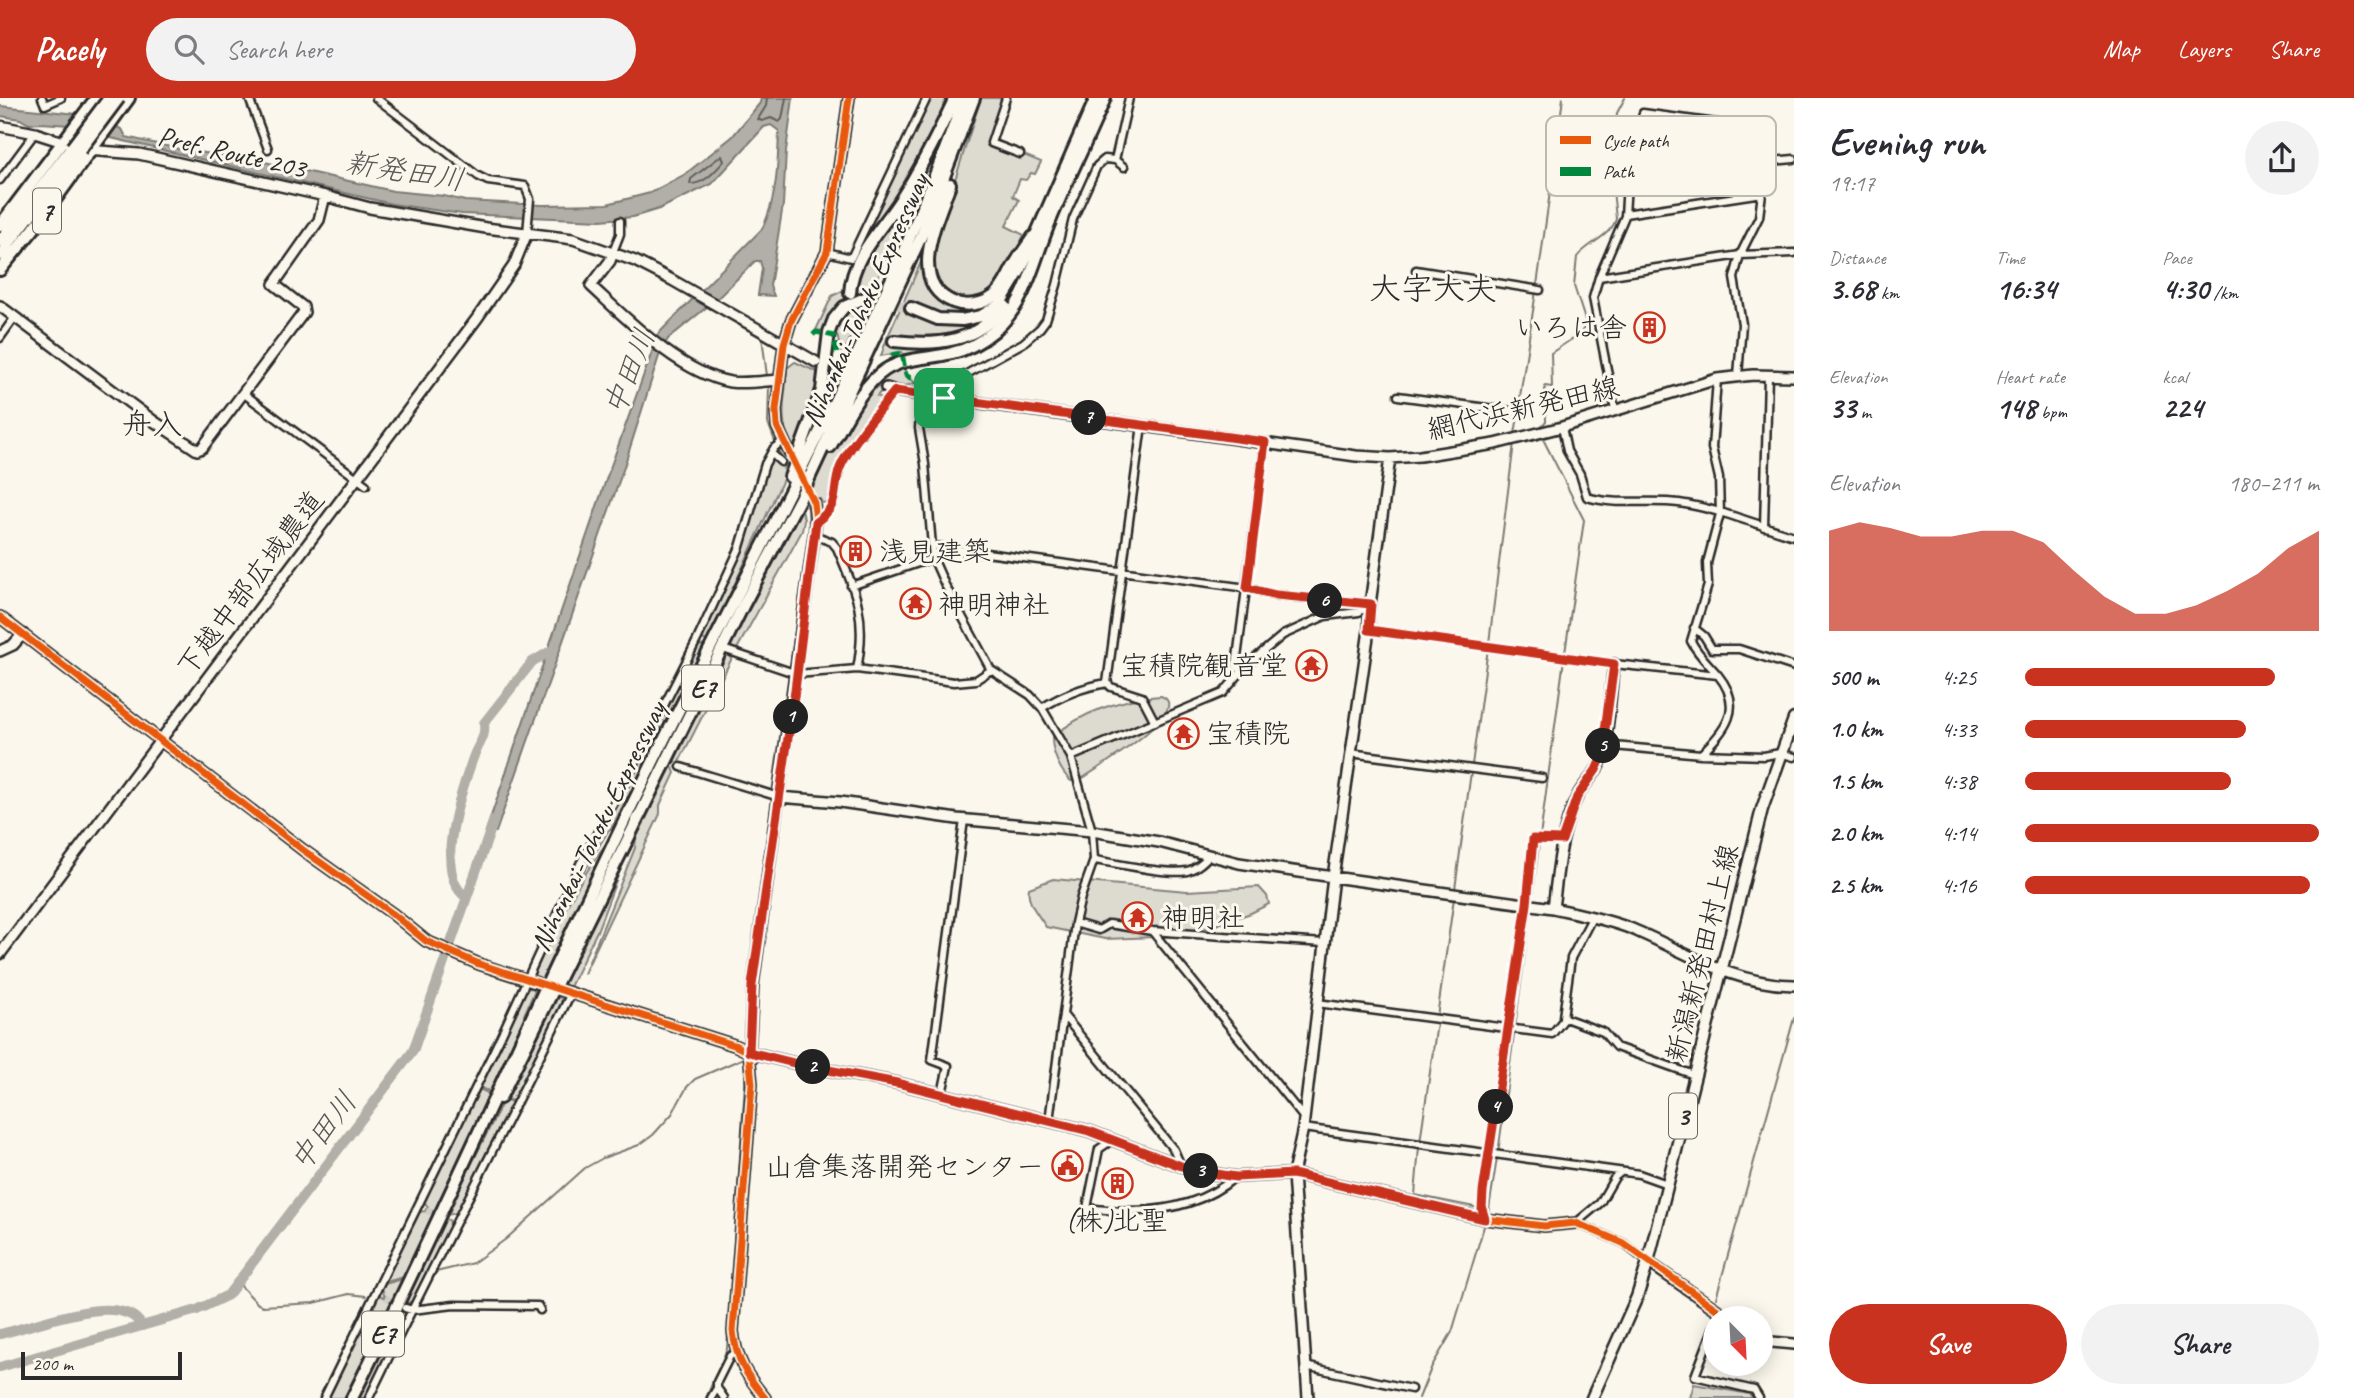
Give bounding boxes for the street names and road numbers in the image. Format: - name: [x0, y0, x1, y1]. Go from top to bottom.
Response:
- street label: Pref. Route 203: [155, 118, 312, 187]
- street label: Nihonkai-Tohoku Expressway: [793, 166, 938, 432]
- road number: 7: [33, 188, 61, 234]
- street label: 網代浜新発田線: [1424, 369, 1622, 447]
- street label: 下越中部広域農道: [169, 483, 331, 683]
- road number: E7: [682, 666, 724, 710]
- street label: Nihonkai-Tohoku Expressway: [522, 693, 675, 956]
- street label: 新潟新発田村上線: [1658, 840, 1746, 1066]
- road number: 3: [1669, 1093, 1697, 1138]
- road number: E7: [362, 1312, 404, 1357]

